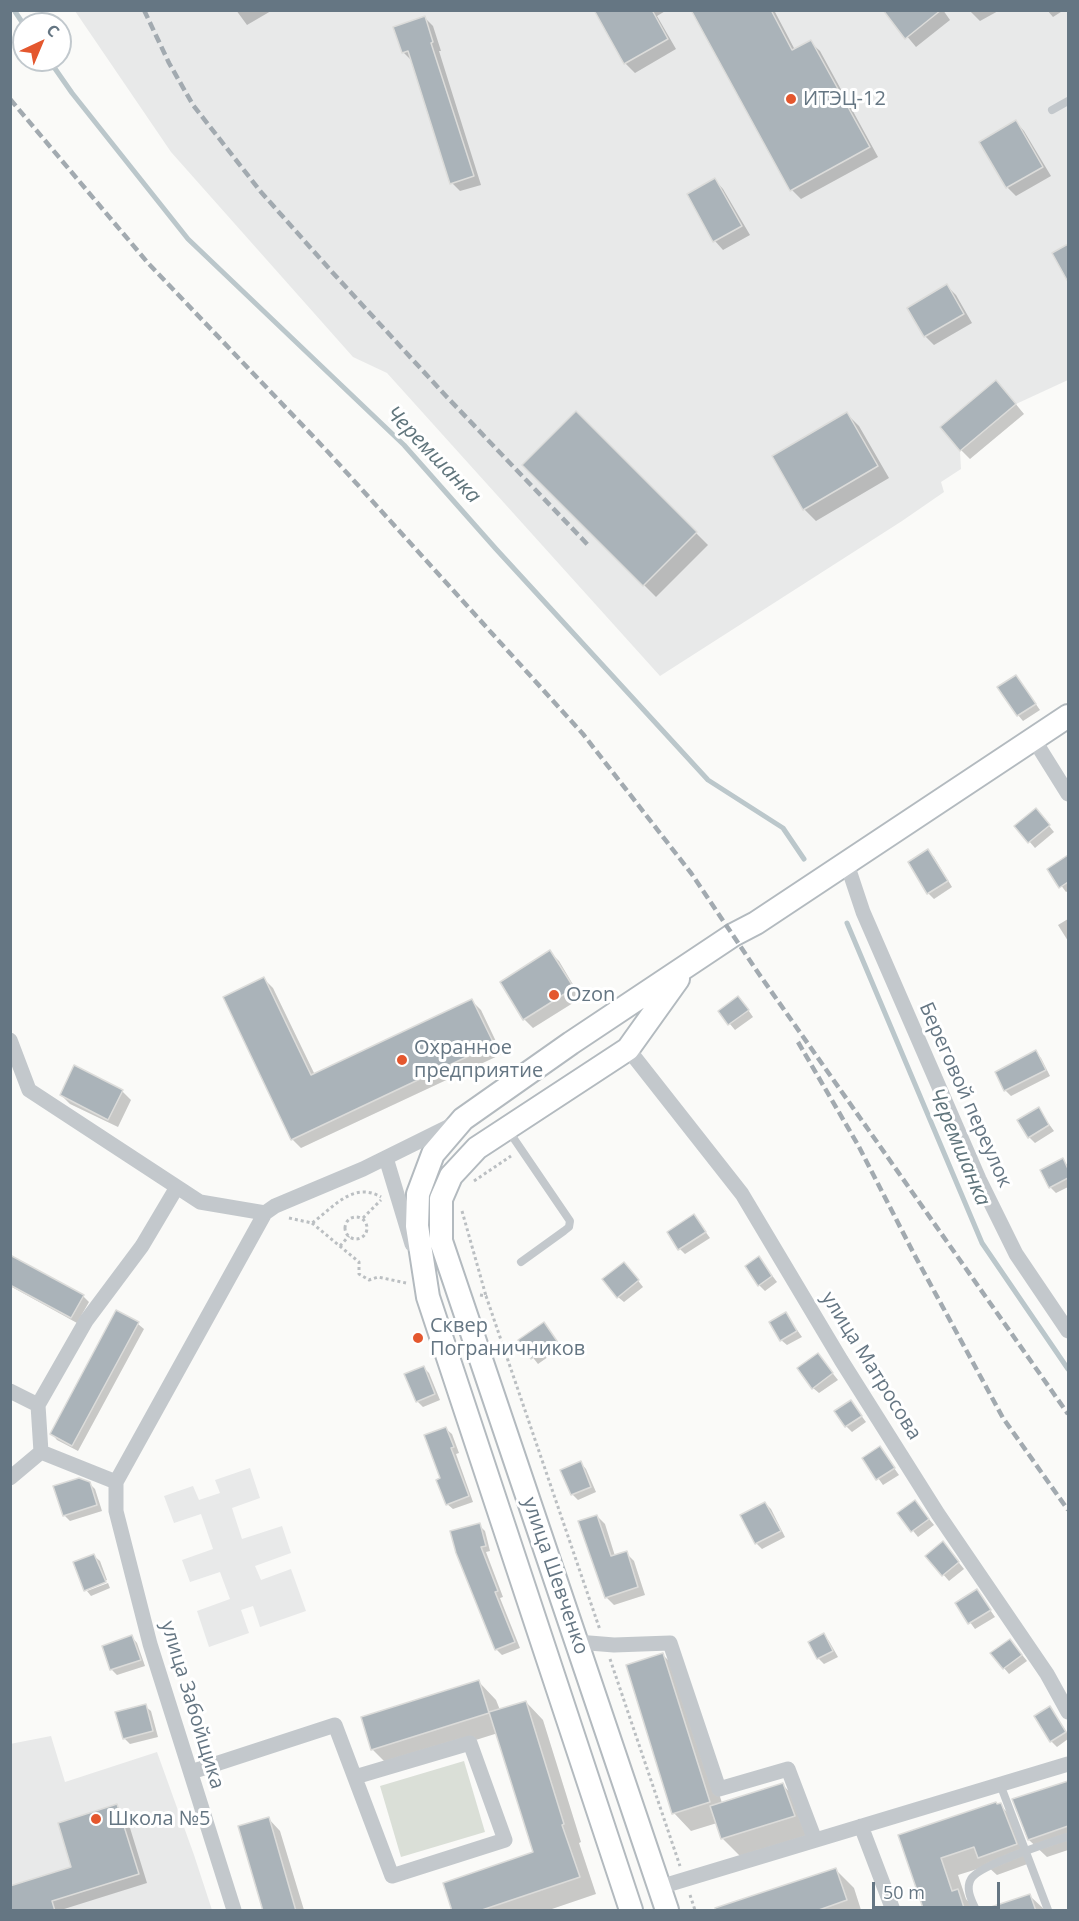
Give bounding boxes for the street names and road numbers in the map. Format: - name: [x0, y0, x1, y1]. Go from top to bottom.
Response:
- street label: Береговой переулок: [913, 999, 1017, 1191]
- street label: улица Матросова: [816, 1288, 926, 1444]
- street label: улица Шевченко: [517, 1494, 593, 1658]
- street label: улица Забойщика: [155, 1618, 229, 1792]

